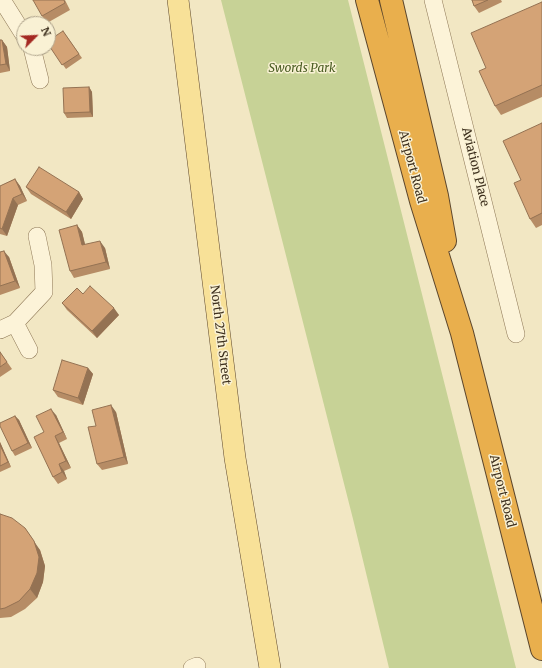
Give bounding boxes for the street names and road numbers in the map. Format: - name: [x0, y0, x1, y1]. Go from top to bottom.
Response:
- street label: Aviation Place: [458, 126, 492, 208]
- street label: Airport Road: [395, 129, 429, 205]
- street label: North 27th Street: [207, 284, 233, 386]
- street label: Airport Road: [486, 453, 518, 529]

